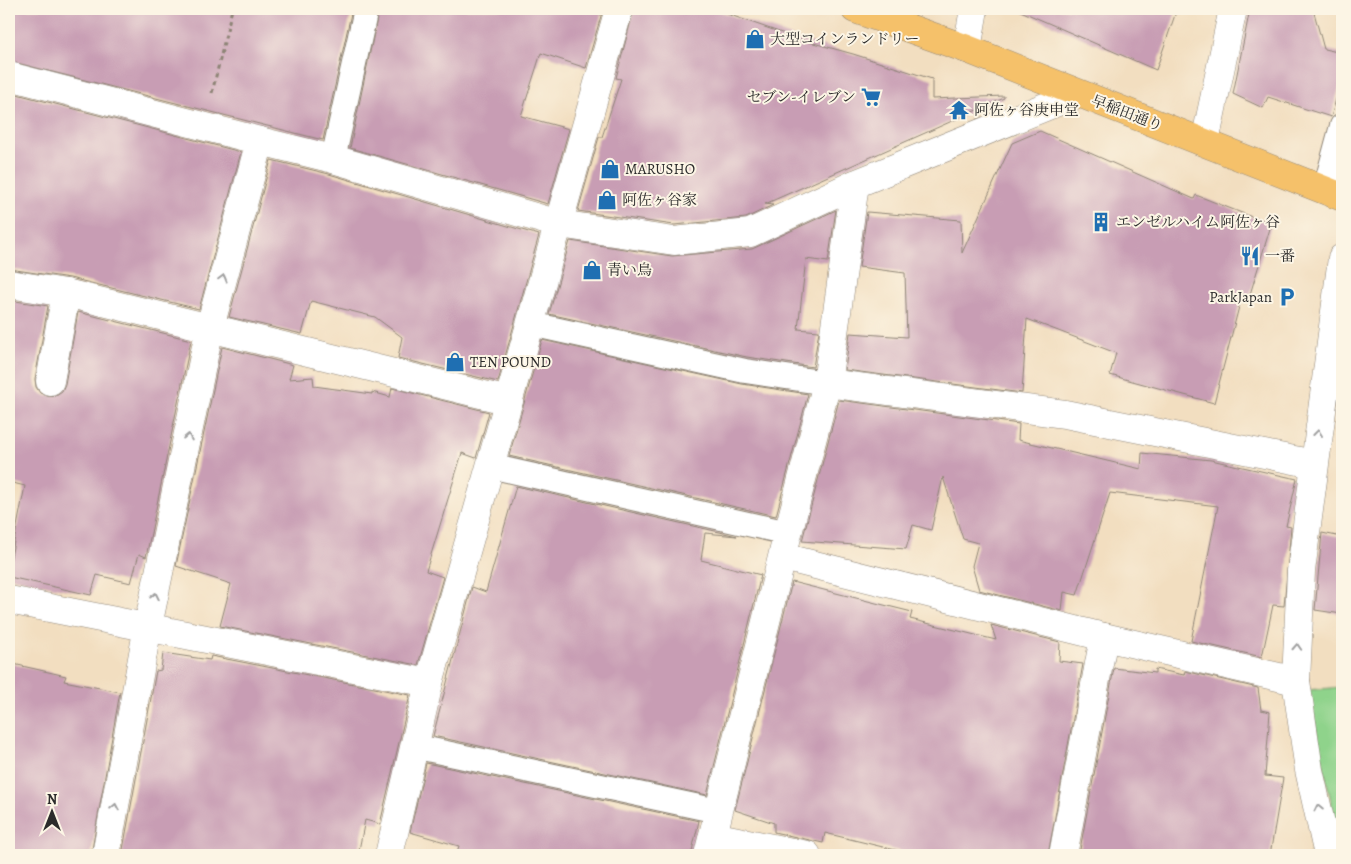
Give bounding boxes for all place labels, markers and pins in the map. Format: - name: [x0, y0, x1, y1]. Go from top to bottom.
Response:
- shop icon: 大型コインランドリー: [744, 28, 766, 50]
- place label: 大型コインランドリー: [770, 29, 920, 49]
- supermarket icon: セブン-イレブン: [860, 86, 882, 108]
- place label: セブン-イレブン: [746, 87, 856, 107]
- temple icon: 阿佐ヶ谷庚申堂: [948, 99, 970, 121]
- place label: 阿佐ヶ谷庚申堂: [974, 100, 1079, 120]
- shop icon: MARUSHO: [599, 158, 621, 180]
- place label: MARUSHO: [625, 159, 695, 179]
- shop icon: 阿佐ヶ谷家: [596, 189, 618, 211]
- place label: 阿佐ヶ谷家: [622, 190, 697, 210]
- building icon: エンゼルハイム阿佐ヶ谷: [1090, 211, 1112, 233]
- place label: エンゼルハイム阿佐ヶ谷: [1116, 212, 1280, 232]
- restaurant icon: 一番: [1239, 245, 1261, 267]
- place label: 一番: [1265, 246, 1295, 266]
- shop icon: 青い鳥: [581, 259, 603, 281]
- place label: 青い鳥: [607, 260, 652, 280]
- parking icon: ParkJapan: [1276, 286, 1298, 308]
- place label: ParkJapan: [1209, 287, 1272, 307]
- shop icon: TEN POUND: [444, 351, 466, 373]
- place label: TEN POUND: [470, 352, 551, 372]

